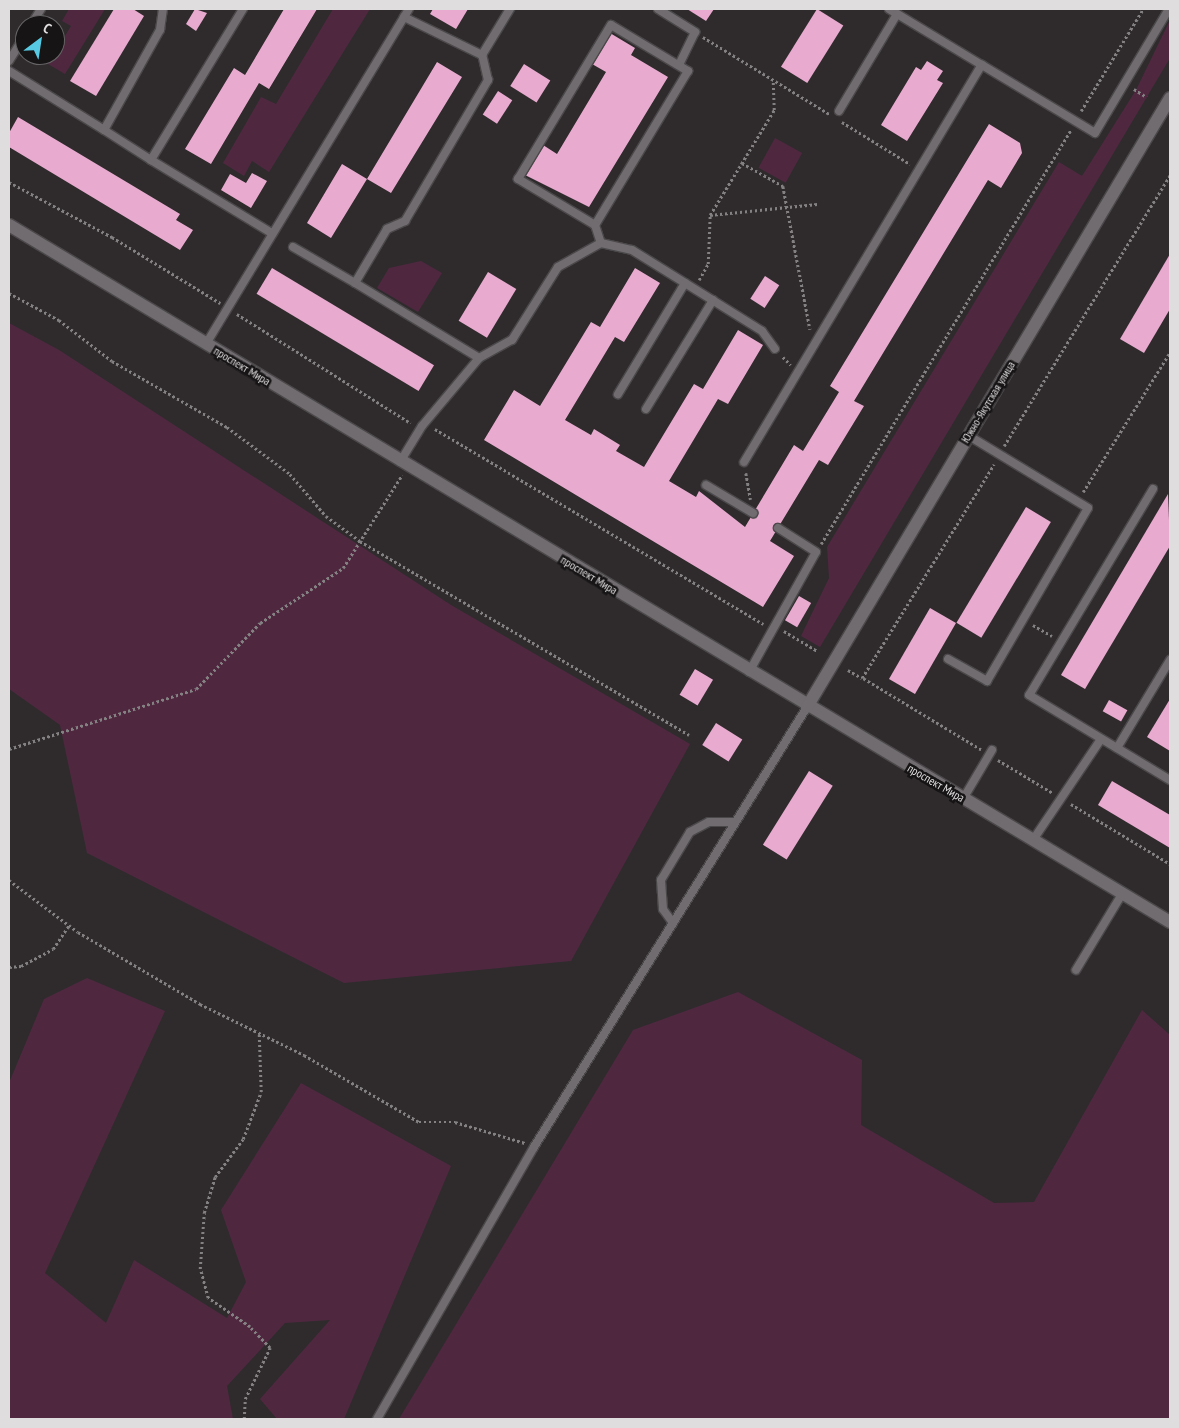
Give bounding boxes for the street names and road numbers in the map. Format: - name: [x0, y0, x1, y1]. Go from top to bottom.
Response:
- street label: проспект Мира: [211, 343, 273, 389]
- street label: Южно-Якутская улица: [958, 358, 1018, 446]
- street label: проспект Мира: [558, 552, 620, 598]
- street label: проспект Мира: [905, 761, 967, 805]

